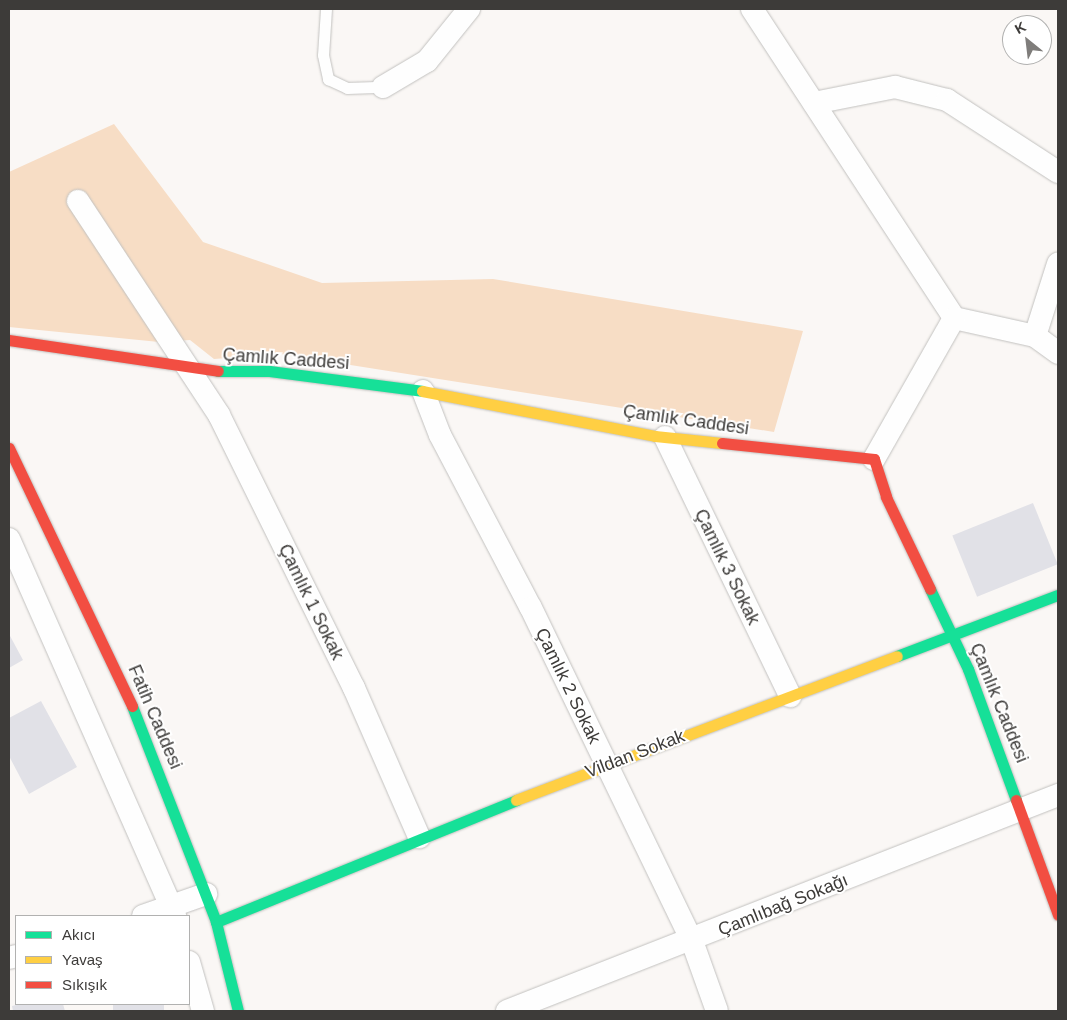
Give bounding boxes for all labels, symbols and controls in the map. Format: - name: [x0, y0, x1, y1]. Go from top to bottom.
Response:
- north arrow: [1002, 15, 1052, 65]
- text: K: [1012, 18, 1029, 37]
- street label: Çamlık Caddesi: [222, 344, 350, 374]
- street label: Çamlık Caddesi: [622, 400, 750, 440]
- street label: Çamlık 3 Sokak: [690, 506, 764, 628]
- street label: Çamlık 1 Sokak: [274, 541, 348, 663]
- street label: Çamlık 2 Sokak: [531, 625, 605, 747]
- street label: Çamlık Caddesi: [965, 640, 1033, 766]
- street label: Fatih Caddesi: [123, 662, 187, 772]
- street label: Vildan Sokak: [582, 725, 688, 783]
- street label: Çamlıbağ Sokağı: [715, 869, 851, 941]
- legend: [15, 915, 190, 1005]
- text: Akıcı: [62, 926, 95, 943]
- text: Yavaş: [62, 951, 103, 968]
- text: Sıkışık: [62, 976, 107, 993]

